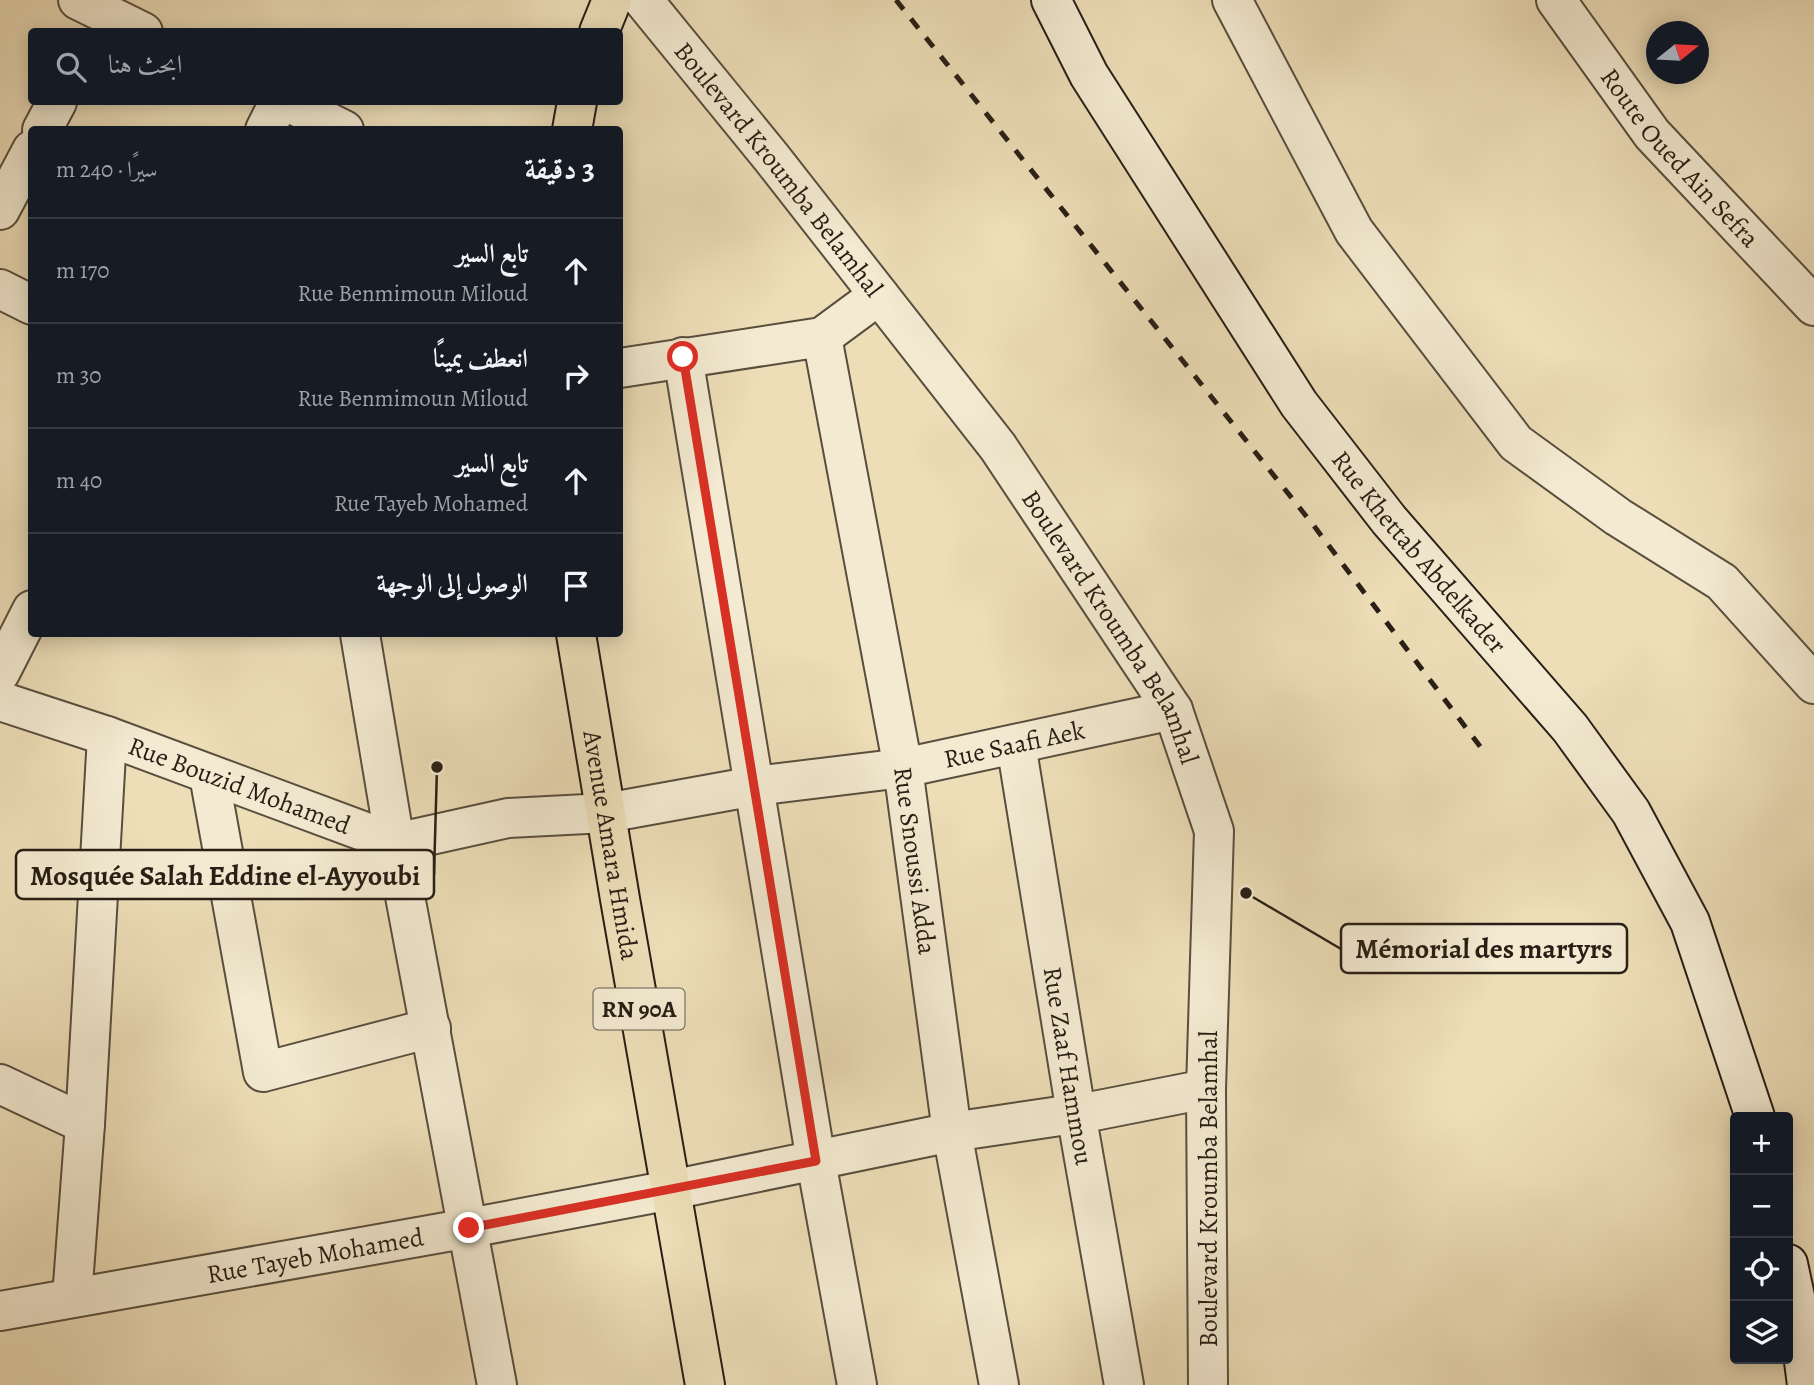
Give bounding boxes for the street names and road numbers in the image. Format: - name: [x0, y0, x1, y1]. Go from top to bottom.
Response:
- street label: Boulevard Kroumba Belamhal: [666, 35, 891, 304]
- street label: Route Oued Ain Sefra: [1592, 61, 1767, 255]
- street label: Rue Khettab Abdelkader: [1323, 443, 1514, 661]
- street label: Boulevard Kroumba Belamhal: [1013, 483, 1207, 769]
- street label: Rue Saafi Aek: [941, 712, 1088, 777]
- street label: Avenue Amara Hmida: [574, 727, 647, 963]
- street label: Rue Bouzid Mohamed: [123, 728, 355, 843]
- street label: Rue Snoussi Adda: [885, 765, 945, 957]
- street label: Rue Zaaf Hammou: [1034, 964, 1102, 1169]
- road number: RN 90A: [594, 988, 684, 1030]
- street label: Boulevard Kroumba Belamhal: [1191, 1031, 1226, 1347]
- street label: Rue Tayeb Mohamed: [204, 1219, 426, 1292]

